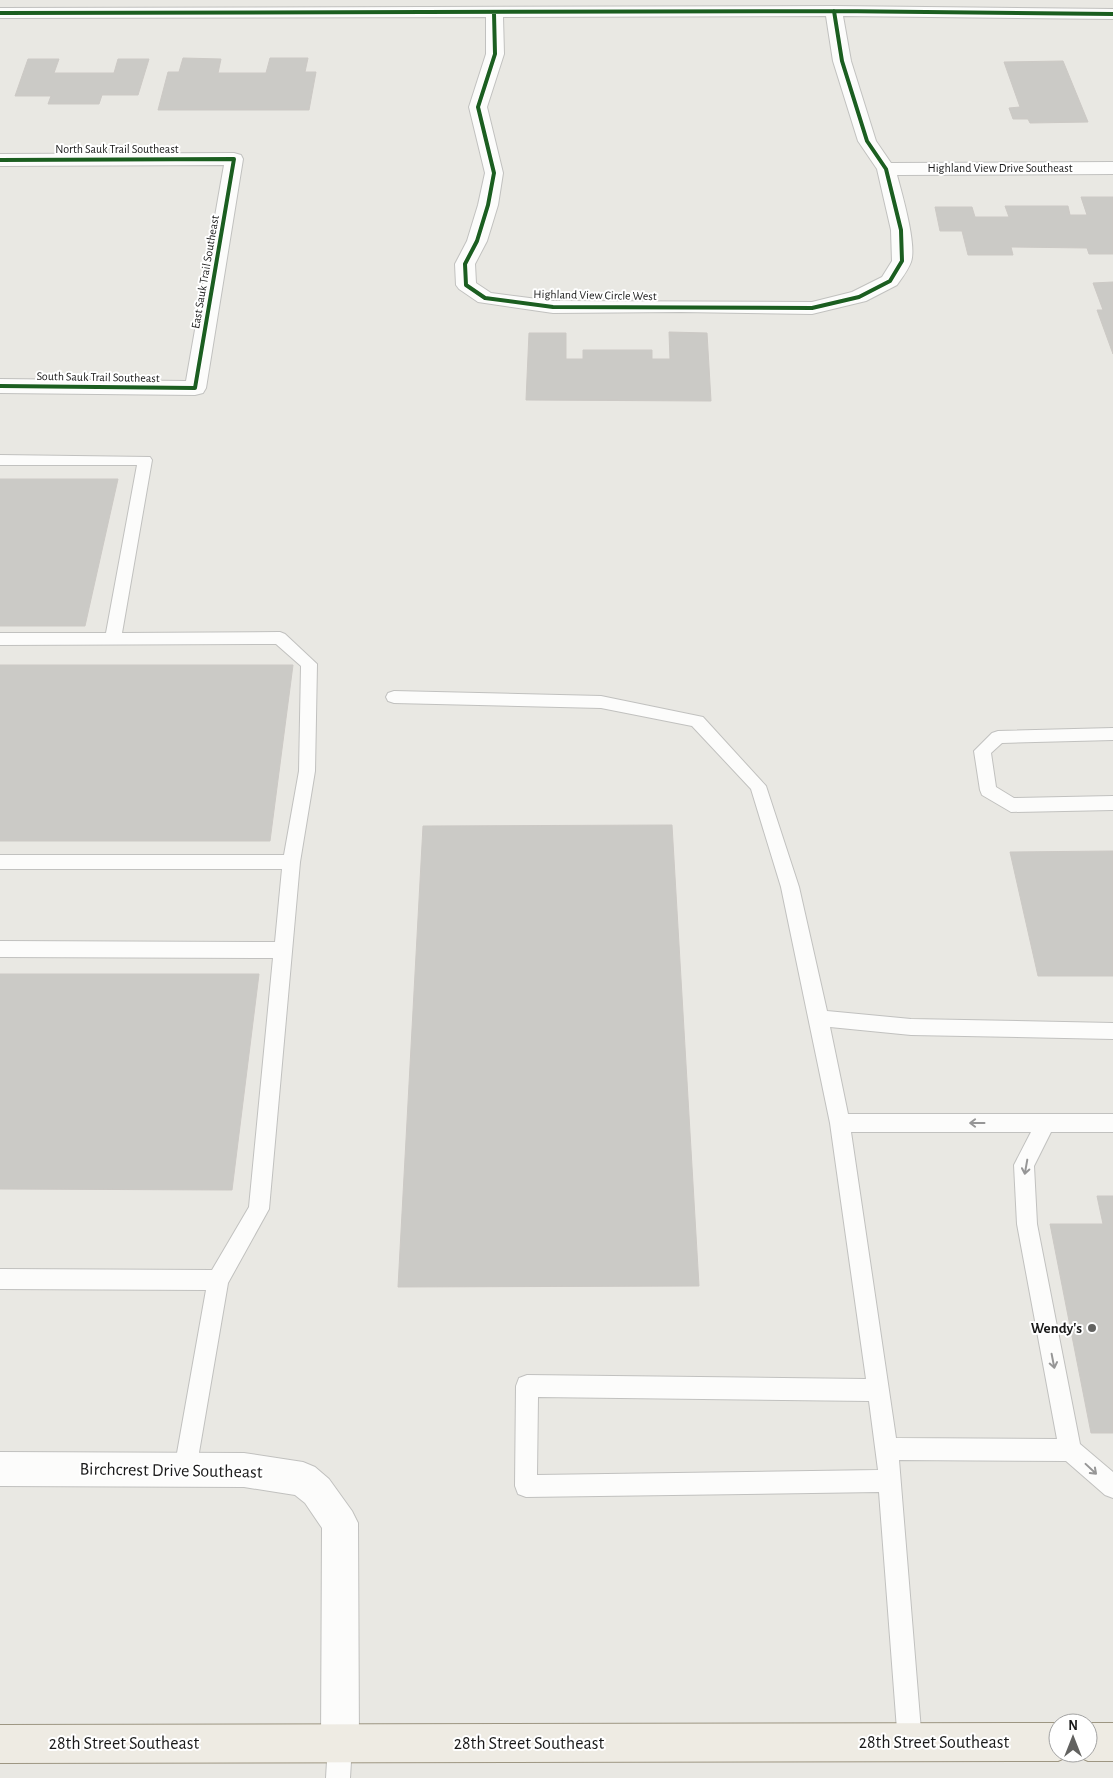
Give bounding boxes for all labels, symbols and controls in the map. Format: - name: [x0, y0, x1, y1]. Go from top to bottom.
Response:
- street label: North Sauk Trail Southeast: [55, 143, 179, 155]
- street label: Highland View Drive Southeast: [927, 162, 1073, 174]
- street label: East Sauk Trail Southeast: [189, 214, 221, 330]
- street label: Highland View Circle West: [533, 288, 657, 302]
- street label: South Sauk Trail Southeast: [36, 370, 160, 384]
- one-way arrow: [969, 1118, 986, 1128]
- one-way arrow: [1021, 1158, 1031, 1174]
- place label: Wendy's: [1031, 1321, 1082, 1336]
- marker: Wendy's: [1086, 1322, 1098, 1334]
- one-way arrow: [1049, 1353, 1059, 1369]
- street label: Birchcrest Drive Southeast: [79, 1460, 263, 1482]
- one-way arrow: [1085, 1463, 1098, 1475]
- north arrow: [1048, 1713, 1098, 1763]
- text: N: [1068, 1719, 1078, 1733]
- street label: 28th Street Southeast: [859, 1734, 1009, 1752]
- street label: 28th Street Southeast: [49, 1735, 199, 1753]
- street label: 28th Street Southeast: [454, 1735, 604, 1753]

